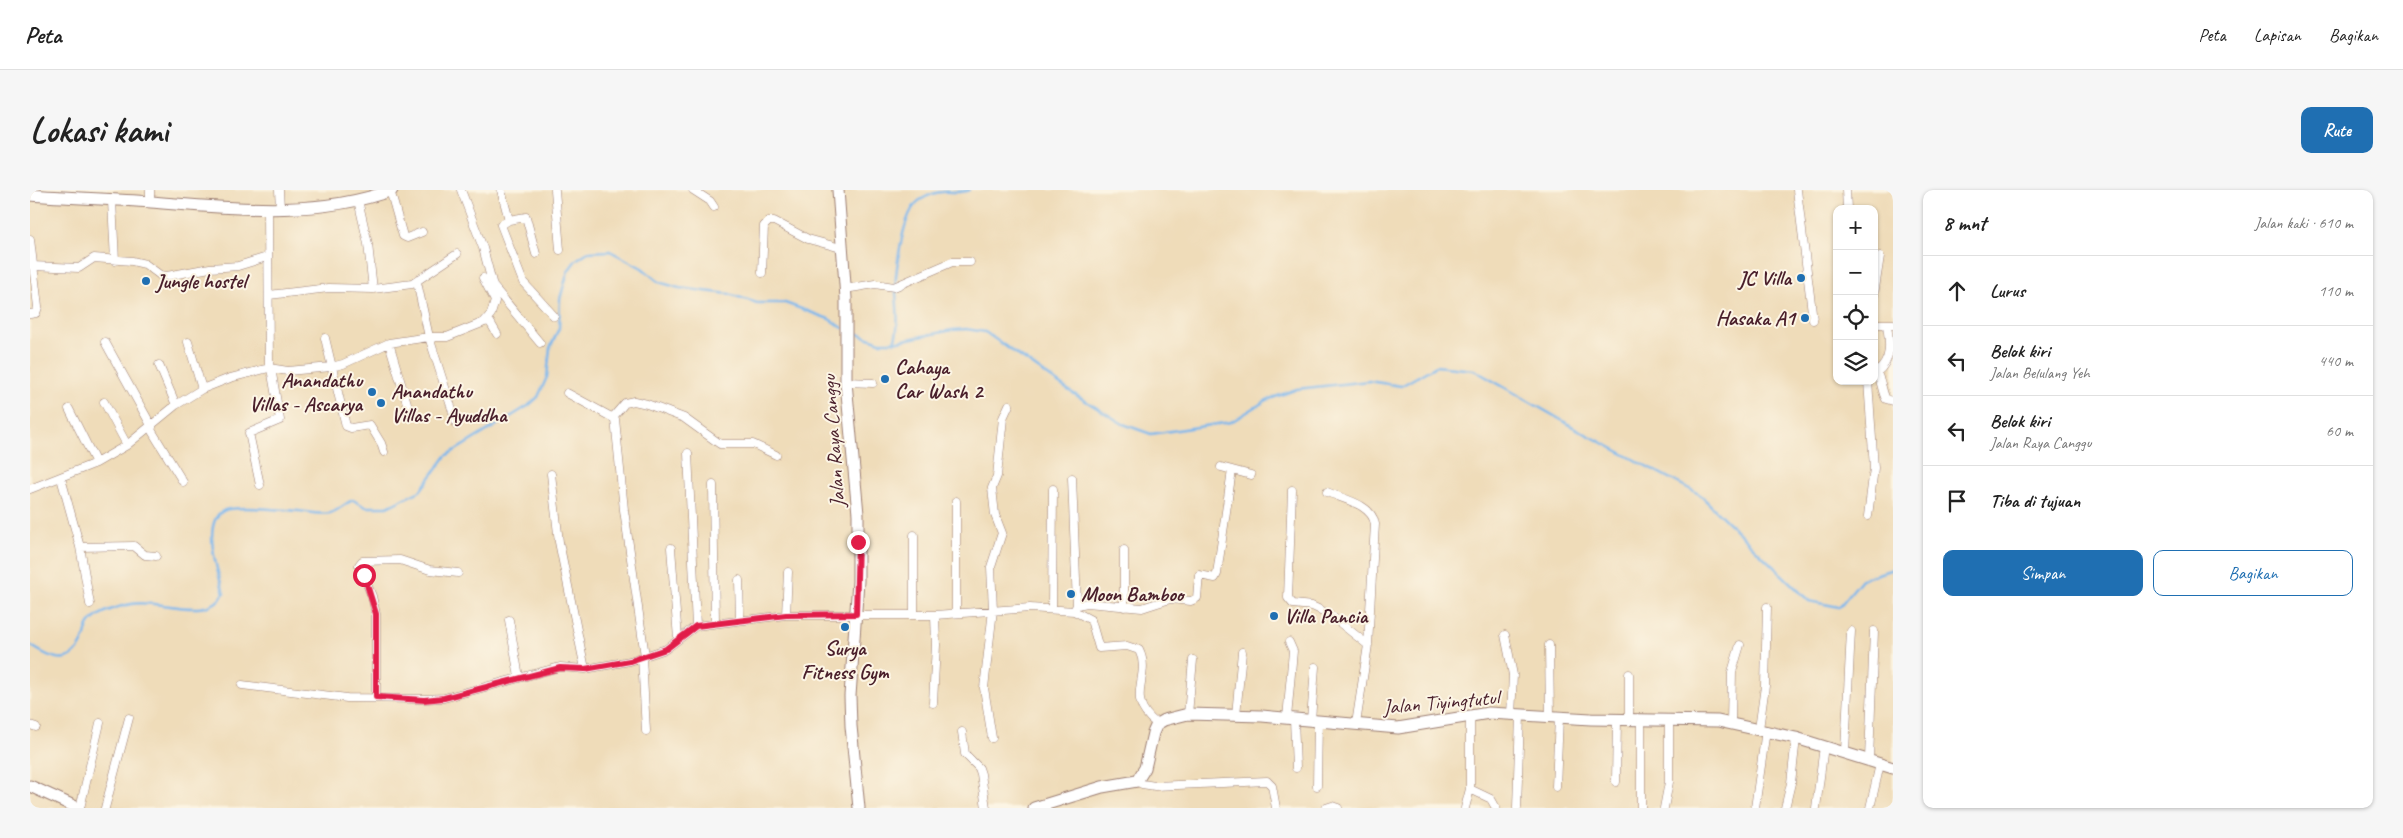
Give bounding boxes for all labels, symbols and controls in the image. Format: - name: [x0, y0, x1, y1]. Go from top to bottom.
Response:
- text: Peta: [25, 20, 62, 50]
- text: Peta: [2199, 24, 2226, 46]
- text: Lapisan: [2254, 24, 2301, 46]
- text: Bagikan: [2329, 24, 2378, 46]
- button: Rute: [2301, 107, 2373, 153]
- text: Lokasi kami: [30, 108, 168, 153]
- map controls: [1833, 205, 1878, 385]
- button: +: [1833, 205, 1878, 250]
- text: 8 mnt: [1943, 210, 1986, 236]
- text: Jalan kaki · 610 m: [2255, 213, 2353, 233]
- button: −: [1833, 250, 1878, 295]
- place label: JC Villa: [1737, 265, 1792, 291]
- place label: Jungle hostel: [154, 268, 250, 294]
- marker: JC Villa: [1795, 272, 1807, 284]
- marker: Jungle hostel: [140, 275, 152, 287]
- icon: ahead: [1943, 277, 1971, 305]
- text: Lurus: [1990, 279, 2025, 303]
- text: 110 m: [2319, 281, 2353, 301]
- button: locate: [1833, 295, 1878, 340]
- place label: Hasaka A1: [1716, 305, 1798, 331]
- marker: Hasaka A1: [1799, 312, 1811, 324]
- text: Belok kiri: [1990, 339, 2050, 363]
- button: layers: [1833, 340, 1878, 385]
- icon: left: [1943, 347, 1971, 375]
- text: 440 m: [2319, 351, 2353, 371]
- place label: Cahaya Car Wash 2: [895, 354, 985, 404]
- text: Jalan Belulang Yeh: [1990, 363, 2090, 383]
- place label: Anandathu Villas - Ascarya: [249, 367, 364, 417]
- street label: Jalan Raya Canggu: [815, 373, 851, 509]
- marker: Cahaya Car Wash 2: [879, 373, 891, 385]
- place label: Anandathu Villas - Ayuddha: [391, 378, 508, 428]
- marker: Anandathu Villas - Ascarya: [366, 386, 378, 398]
- marker: Anandathu Villas - Ayuddha: [375, 397, 387, 409]
- text: Belok kiri: [1990, 409, 2050, 433]
- icon: left: [1943, 417, 1971, 445]
- text: 60 m: [2326, 421, 2353, 441]
- text: Jalan Raya Canggu: [1990, 433, 2091, 453]
- icon: arrive: [1943, 487, 1971, 515]
- text: Tiba di tujuan: [1990, 489, 2080, 513]
- route end: [847, 531, 870, 554]
- button: Simpan: [1943, 550, 2143, 596]
- button: Bagikan: [2153, 550, 2353, 596]
- route start: [353, 564, 376, 587]
- place label: Moon Bamboo: [1081, 581, 1186, 607]
- marker: Moon Bamboo: [1065, 588, 1077, 600]
- place label: Villa Pancia: [1284, 603, 1369, 629]
- marker: Villa Pancia: [1268, 610, 1280, 622]
- marker: Surya Fitness Gym: [839, 621, 851, 633]
- place label: Surya Fitness Gym: [802, 635, 890, 686]
- street label: Jalan Tiyingtutul: [1381, 684, 1504, 720]

